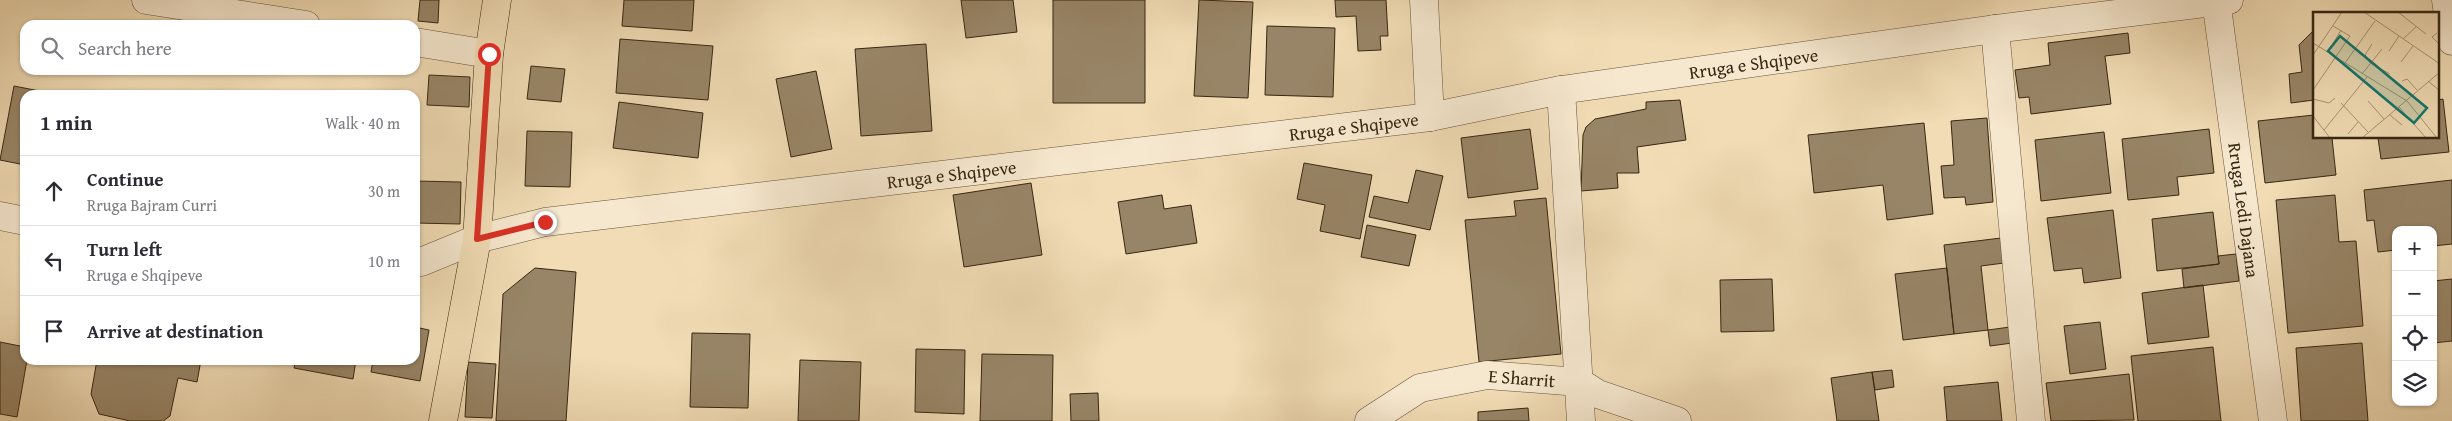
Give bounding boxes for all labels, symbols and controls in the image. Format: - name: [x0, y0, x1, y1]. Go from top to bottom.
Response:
- inset map: [2313, 12, 2440, 139]
- search box: [20, 20, 420, 75]
- icon: search: [38, 34, 66, 62]
- text: Search here: [78, 34, 172, 62]
- street label: Rruga e Shqipeve: [1687, 41, 1820, 85]
- route start: [478, 43, 501, 66]
- street label: Rruga e Shqipeve: [1288, 105, 1420, 147]
- text: 1 min: [40, 107, 92, 138]
- text: Walk · 40 m: [325, 111, 400, 135]
- street label: Rruga Ledi Dajana: [2222, 141, 2267, 280]
- street label: Rruga e Shqipeve: [885, 153, 1018, 195]
- text: Continue: [87, 165, 164, 193]
- icon: ahead: [40, 177, 68, 205]
- text: 30 m: [368, 179, 400, 203]
- text: Rruga Bajram Curri: [87, 193, 217, 217]
- route end: [534, 211, 557, 234]
- map controls: [2392, 226, 2437, 406]
- button: +: [2392, 226, 2437, 271]
- text: Turn left: [87, 235, 162, 263]
- icon: left: [40, 247, 68, 275]
- text: 10 m: [368, 249, 400, 273]
- text: Rruga e Shqipeve: [87, 263, 202, 287]
- button: −: [2392, 271, 2437, 316]
- button: locate: [2392, 316, 2437, 361]
- icon: arrive: [40, 317, 68, 345]
- text: Arrive at destination: [87, 317, 263, 345]
- button: layers: [2392, 361, 2437, 406]
- street label: E Sharrit: [1488, 362, 1557, 394]

